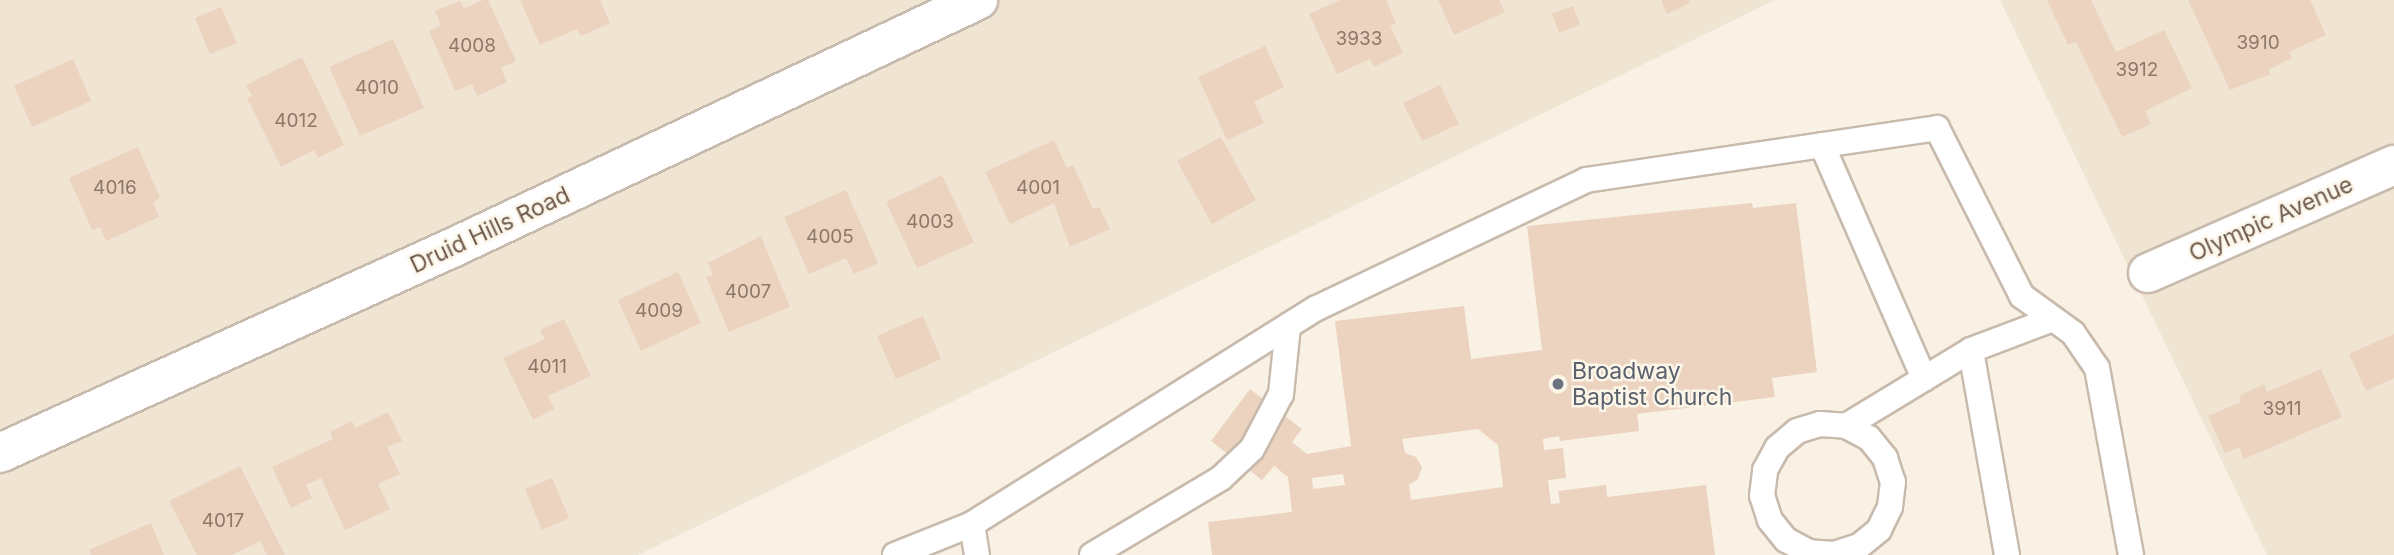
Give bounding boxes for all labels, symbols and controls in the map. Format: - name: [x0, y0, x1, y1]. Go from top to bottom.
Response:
- house number: 3933: [1336, 28, 1382, 50]
- house number: 3910: [2236, 32, 2280, 54]
- house number: 4008: [448, 35, 496, 57]
- house number: 3912: [2116, 59, 2158, 81]
- house number: 4010: [355, 77, 399, 99]
- house number: 4012: [274, 110, 318, 132]
- street label: Olympic Avenue: [2185, 171, 2357, 267]
- house number: 4016: [93, 177, 137, 199]
- house number: 4001: [1016, 177, 1060, 199]
- street label: Druid Hills Road: [406, 181, 574, 279]
- house number: 4003: [906, 211, 954, 233]
- house number: 4005: [806, 226, 854, 248]
- house number: 4007: [725, 281, 771, 303]
- house number: 4009: [635, 300, 683, 322]
- house number: 4011: [527, 356, 567, 378]
- place label: Broadway Baptist Church: [1572, 357, 1732, 411]
- marker: Broadway Baptist Church: [1550, 376, 1566, 392]
- house number: 3911: [2263, 398, 2301, 420]
- house number: 4017: [202, 510, 244, 532]

